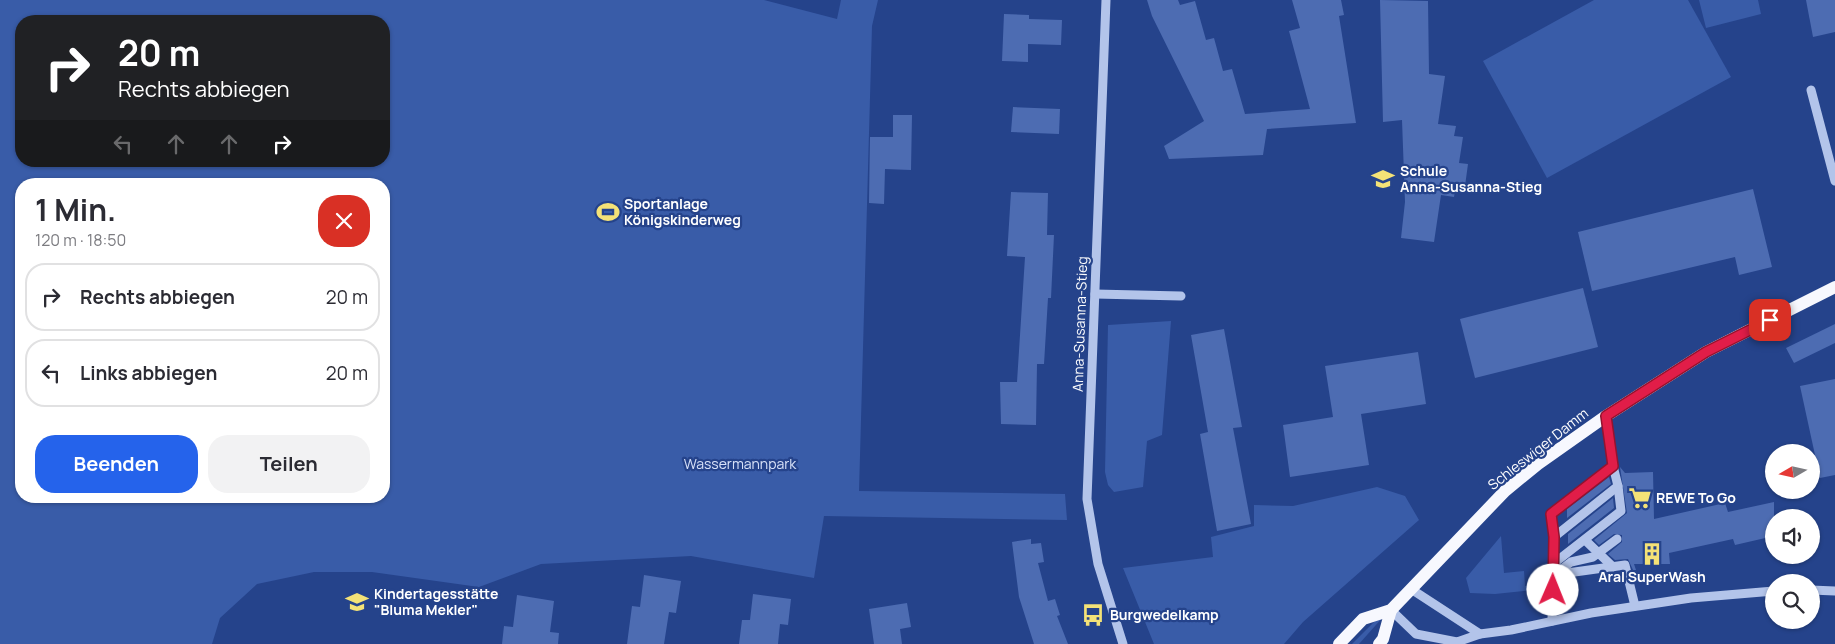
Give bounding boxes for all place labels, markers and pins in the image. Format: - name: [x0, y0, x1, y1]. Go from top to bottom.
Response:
- place label: Schule Anna-Susanna-Stieg: [1400, 161, 1542, 196]
- school or university icon: Schule Anna-Susanna-Stieg: [1370, 166, 1396, 192]
- place label: Sportanlage Königskinderweg: [624, 194, 741, 229]
- sports icon: Sportanlage Königskinderweg: [595, 199, 621, 225]
- pin: [1749, 299, 1791, 341]
- supermarket icon: REWE To Go: [1627, 485, 1653, 511]
- place label: REWE To Go: [1656, 488, 1736, 507]
- building icon: Aral SuperWash: [1639, 541, 1665, 567]
- place label: Aral SuperWash: [1598, 567, 1706, 586]
- place label: Kindertagesstätte "Bluma Mekler": [374, 584, 498, 619]
- school or university icon: Kindertagesstätte "Bluma Mekler": [344, 589, 370, 615]
- bus stop icon: Burgwedelkamp: [1080, 602, 1106, 628]
- place label: Burgwedelkamp: [1110, 605, 1219, 624]

